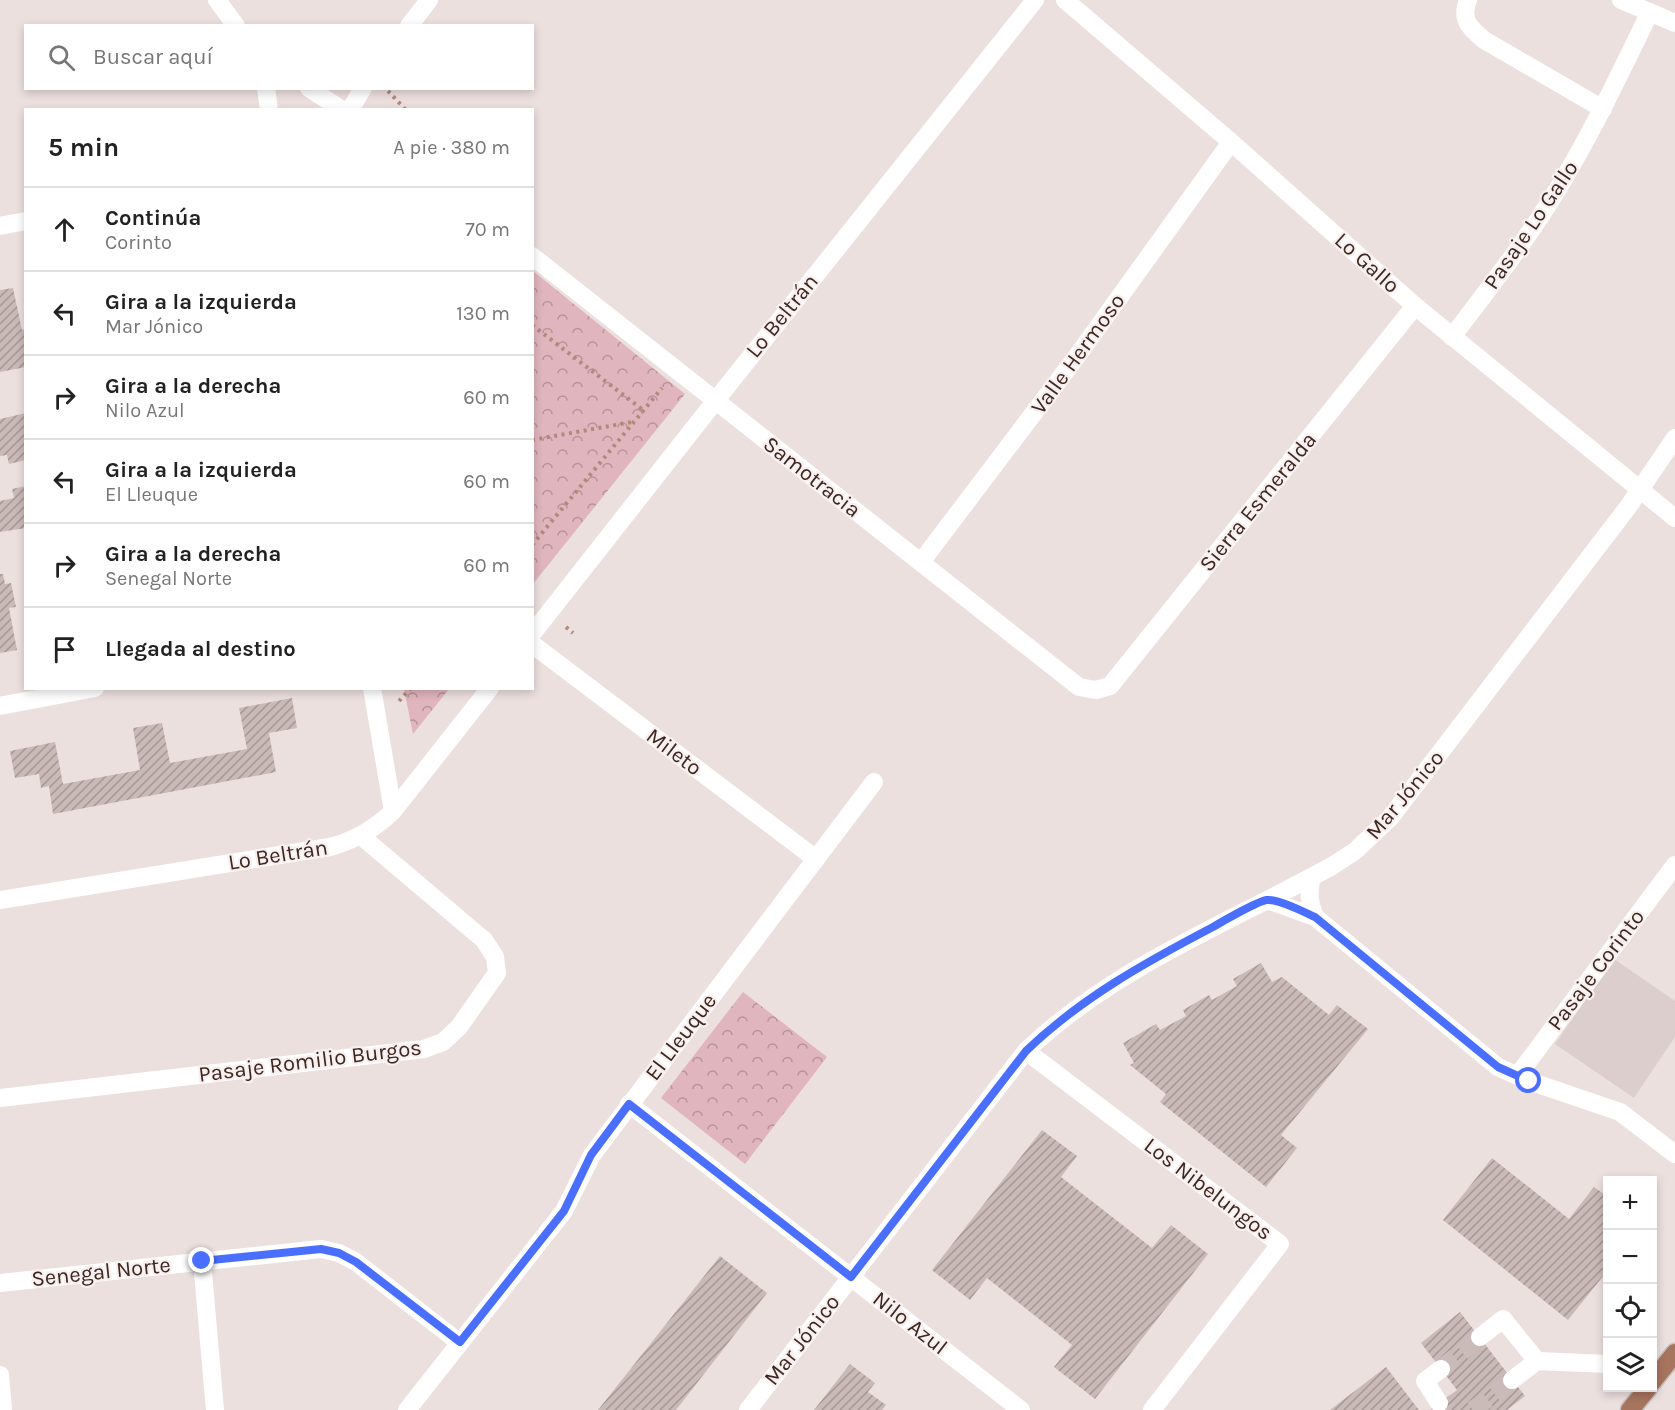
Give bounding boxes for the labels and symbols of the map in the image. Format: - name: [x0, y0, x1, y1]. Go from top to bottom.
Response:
- street label: Pasaje Lo Gallo: [1478, 156, 1584, 294]
- street label: Lo Gallo: [1329, 227, 1405, 299]
- street label: Lo Beltrán: [740, 269, 824, 363]
- street label: Valle Hermoso: [1026, 289, 1130, 419]
- street label: Sierra Esmeralda: [1194, 427, 1322, 577]
- street label: Samotracia: [758, 431, 866, 523]
- street label: Mileto: [641, 723, 707, 781]
- street label: Mar Jónico: [1360, 745, 1450, 845]
- street label: Lo Beltrán: [226, 834, 330, 876]
- street label: Pasaje Corinto: [1542, 904, 1650, 1036]
- street label: El Lleuque: [640, 988, 722, 1086]
- street label: Pasaje Romilio Burgos: [197, 1034, 423, 1088]
- route start: [1515, 1067, 1541, 1093]
- street label: Los Nibelungos: [1139, 1132, 1277, 1246]
- route end: [188, 1247, 214, 1273]
- street label: Senegal Norte: [30, 1252, 172, 1292]
- street label: Nilo Azul: [867, 1286, 953, 1360]
- street label: Mar Jónico: [759, 1289, 845, 1391]

